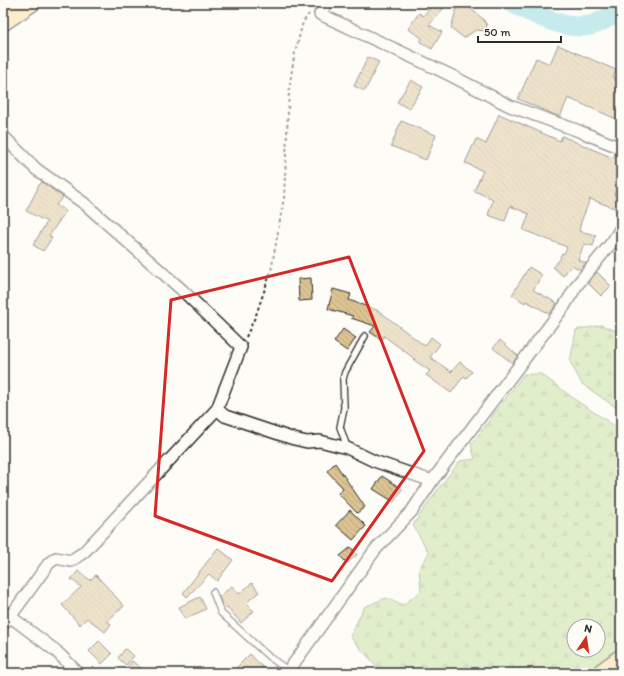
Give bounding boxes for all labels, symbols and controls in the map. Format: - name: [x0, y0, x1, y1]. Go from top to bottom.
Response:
- scale bar: [478, 18, 561, 44]
- text: 50 m: [484, 25, 510, 39]
- north arrow: [566, 618, 606, 658]
- text: N: [583, 622, 593, 636]

